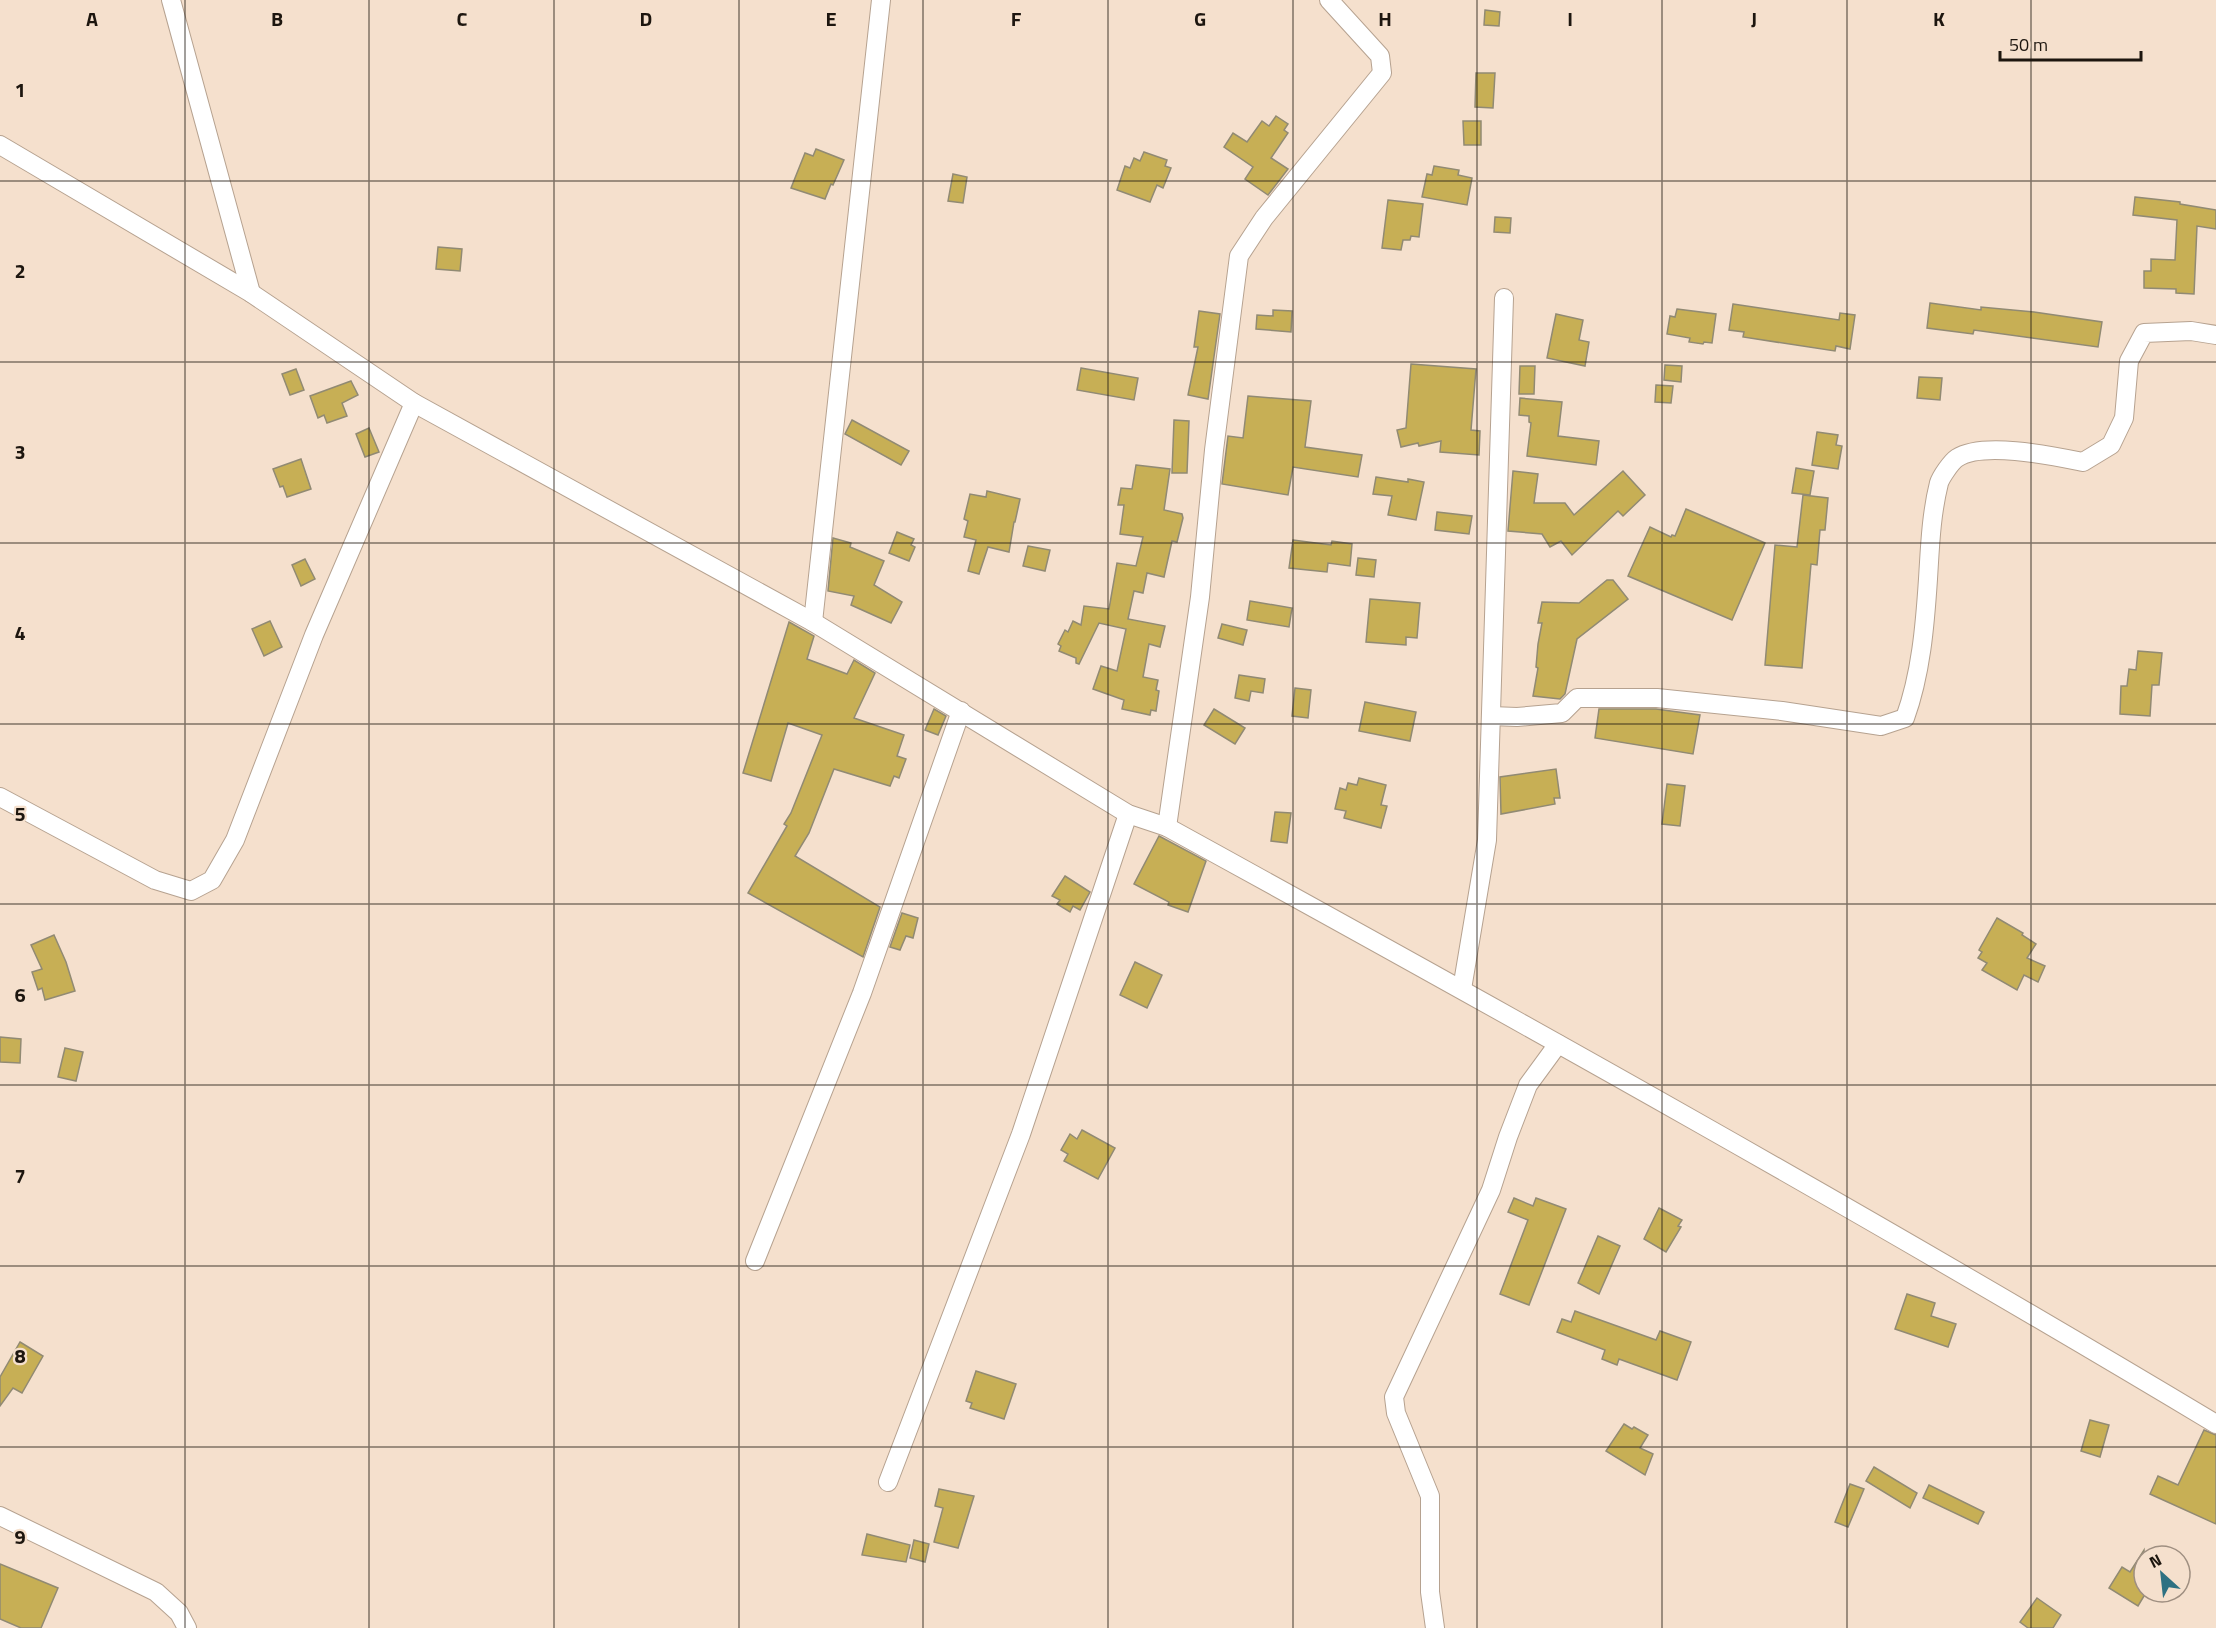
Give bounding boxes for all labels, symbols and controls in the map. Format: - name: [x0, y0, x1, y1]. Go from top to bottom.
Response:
- text: A: [86, 3, 98, 34]
- text: B: [271, 3, 283, 34]
- text: C: [457, 3, 468, 34]
- text: D: [640, 3, 652, 34]
- text: E: [825, 3, 837, 34]
- text: F: [1011, 3, 1022, 34]
- text: G: [1194, 3, 1206, 34]
- text: H: [1378, 3, 1392, 34]
- text: I: [1567, 3, 1573, 34]
- text: J: [1751, 3, 1757, 34]
- text: K: [1933, 3, 1945, 34]
- scale bar: [2000, 24, 2141, 62]
- text: 50 m: [2009, 31, 2048, 58]
- text: 1: [14, 74, 26, 105]
- text: 2: [14, 255, 26, 286]
- text: 3: [14, 436, 26, 467]
- text: 4: [14, 617, 26, 648]
- text: 5: [14, 798, 26, 829]
- text: 6: [14, 979, 26, 1010]
- text: 7: [14, 1160, 26, 1191]
- text: 8: [14, 1340, 26, 1371]
- text: 9: [14, 1521, 26, 1552]
- north arrow: [2132, 1544, 2192, 1604]
- text: N: [2145, 1547, 2166, 1574]

